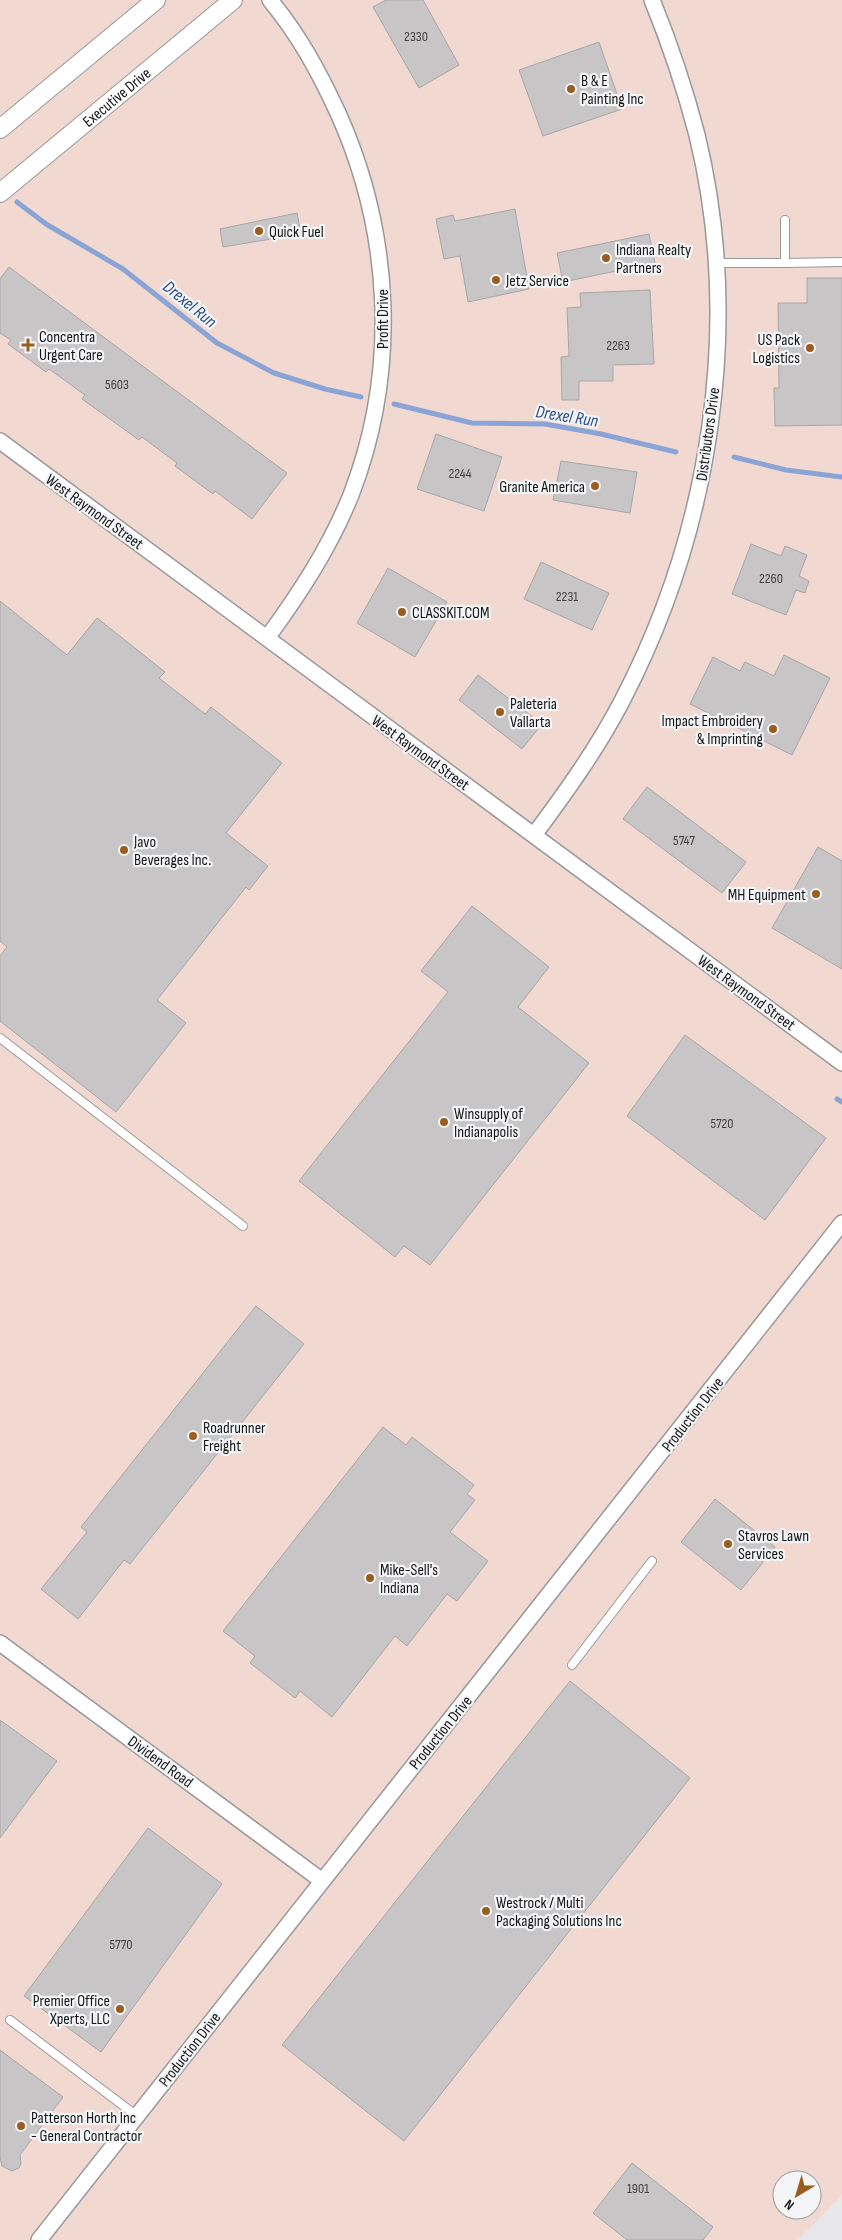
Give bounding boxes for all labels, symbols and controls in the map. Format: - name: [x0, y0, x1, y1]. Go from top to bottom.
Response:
- house number: 2330: [404, 28, 428, 45]
- street label: Executive Drive: [79, 64, 155, 132]
- place label: B & E Painting Inc: [581, 72, 644, 109]
- marker: B & E Painting Inc: [565, 83, 577, 95]
- place label: Quick Fuel: [269, 223, 324, 242]
- marker: Quick Fuel: [253, 225, 265, 237]
- place label: Indiana Realty Partners: [616, 241, 691, 278]
- marker: Indiana Realty Partners: [600, 252, 612, 264]
- place label: Jetz Service: [505, 272, 569, 291]
- marker: Jetz Service: [490, 274, 502, 286]
- water label: Drexel Run: [159, 276, 221, 333]
- street label: Profit Drive: [374, 289, 393, 349]
- place label: Concentra Urgent Care: [39, 328, 103, 365]
- place label: US Pack Logistics: [753, 331, 800, 368]
- house number: 2263: [606, 337, 630, 354]
- marker: Concentra Urgent Care: [21, 338, 35, 352]
- marker: US Pack Logistics: [804, 342, 816, 354]
- house number: 5603: [105, 376, 129, 393]
- street label: Distributors Drive: [693, 386, 724, 482]
- water label: Drexel Run: [534, 401, 600, 432]
- house number: 2244: [448, 465, 472, 482]
- street label: West Raymond Street: [42, 470, 147, 554]
- place label: Granite America: [499, 478, 585, 497]
- marker: Granite America: [589, 480, 601, 492]
- house number: 2260: [759, 570, 783, 587]
- house number: 2231: [556, 588, 578, 605]
- place label: CLASSKIT.COM: [412, 604, 489, 623]
- marker: CLASSKIT.COM: [396, 606, 408, 618]
- place label: Paleteria Vallarta: [510, 695, 557, 732]
- marker: Paleteria Vallarta: [494, 706, 506, 718]
- street label: West Raymond Street: [368, 711, 473, 795]
- place label: Impact Embroidery & Imprinting: [662, 712, 763, 749]
- marker: Impact Embroidery & Imprinting: [767, 723, 779, 735]
- house number: 5747: [673, 832, 695, 849]
- place label: Javo Beverages Inc.: [133, 833, 211, 870]
- marker: Javo Beverages Inc.: [118, 844, 130, 856]
- place label: MH Equipment: [728, 886, 806, 905]
- marker: MH Equipment: [810, 888, 822, 900]
- street label: West Raymond Street: [694, 951, 799, 1035]
- place label: Winsupply of Indianapolis: [454, 1105, 523, 1142]
- house number: 5720: [710, 1115, 734, 1132]
- marker: Winsupply of Indianapolis: [438, 1116, 450, 1128]
- street label: Production Drive: [658, 1374, 728, 1456]
- place label: Roadrunner Freight: [203, 1419, 266, 1456]
- marker: Roadrunner Freight: [187, 1430, 199, 1442]
- place label: Stavros Lawn Services: [738, 1527, 809, 1564]
- marker: Stavros Lawn Services: [722, 1538, 734, 1550]
- place label: Mike-Sell's Indiana: [380, 1561, 438, 1598]
- marker: Mike-Sell's Indiana: [364, 1572, 376, 1584]
- street label: Production Drive: [406, 1692, 477, 1774]
- street label: Dividend Road: [124, 1732, 196, 1792]
- place label: Westrock / Multi Packaging Solutions Inc: [496, 1894, 622, 1931]
- marker: Westrock / Multi Packaging Solutions Inc: [480, 1905, 492, 1917]
- house number: 5770: [110, 1936, 133, 1953]
- place label: Premier Office Xperts, LLC: [33, 1992, 110, 2029]
- marker: Premier Office Xperts, LLC: [114, 2003, 126, 2015]
- street label: Production Drive: [155, 2009, 225, 2091]
- place label: Patterson Horth Inc - General Contractor: [31, 2109, 142, 2146]
- marker: Patterson Horth Inc - General Contractor: [15, 2120, 27, 2132]
- north arrow: [772, 2170, 822, 2220]
- house number: 1901: [627, 2180, 649, 2197]
- text: N: [781, 2196, 797, 2214]

